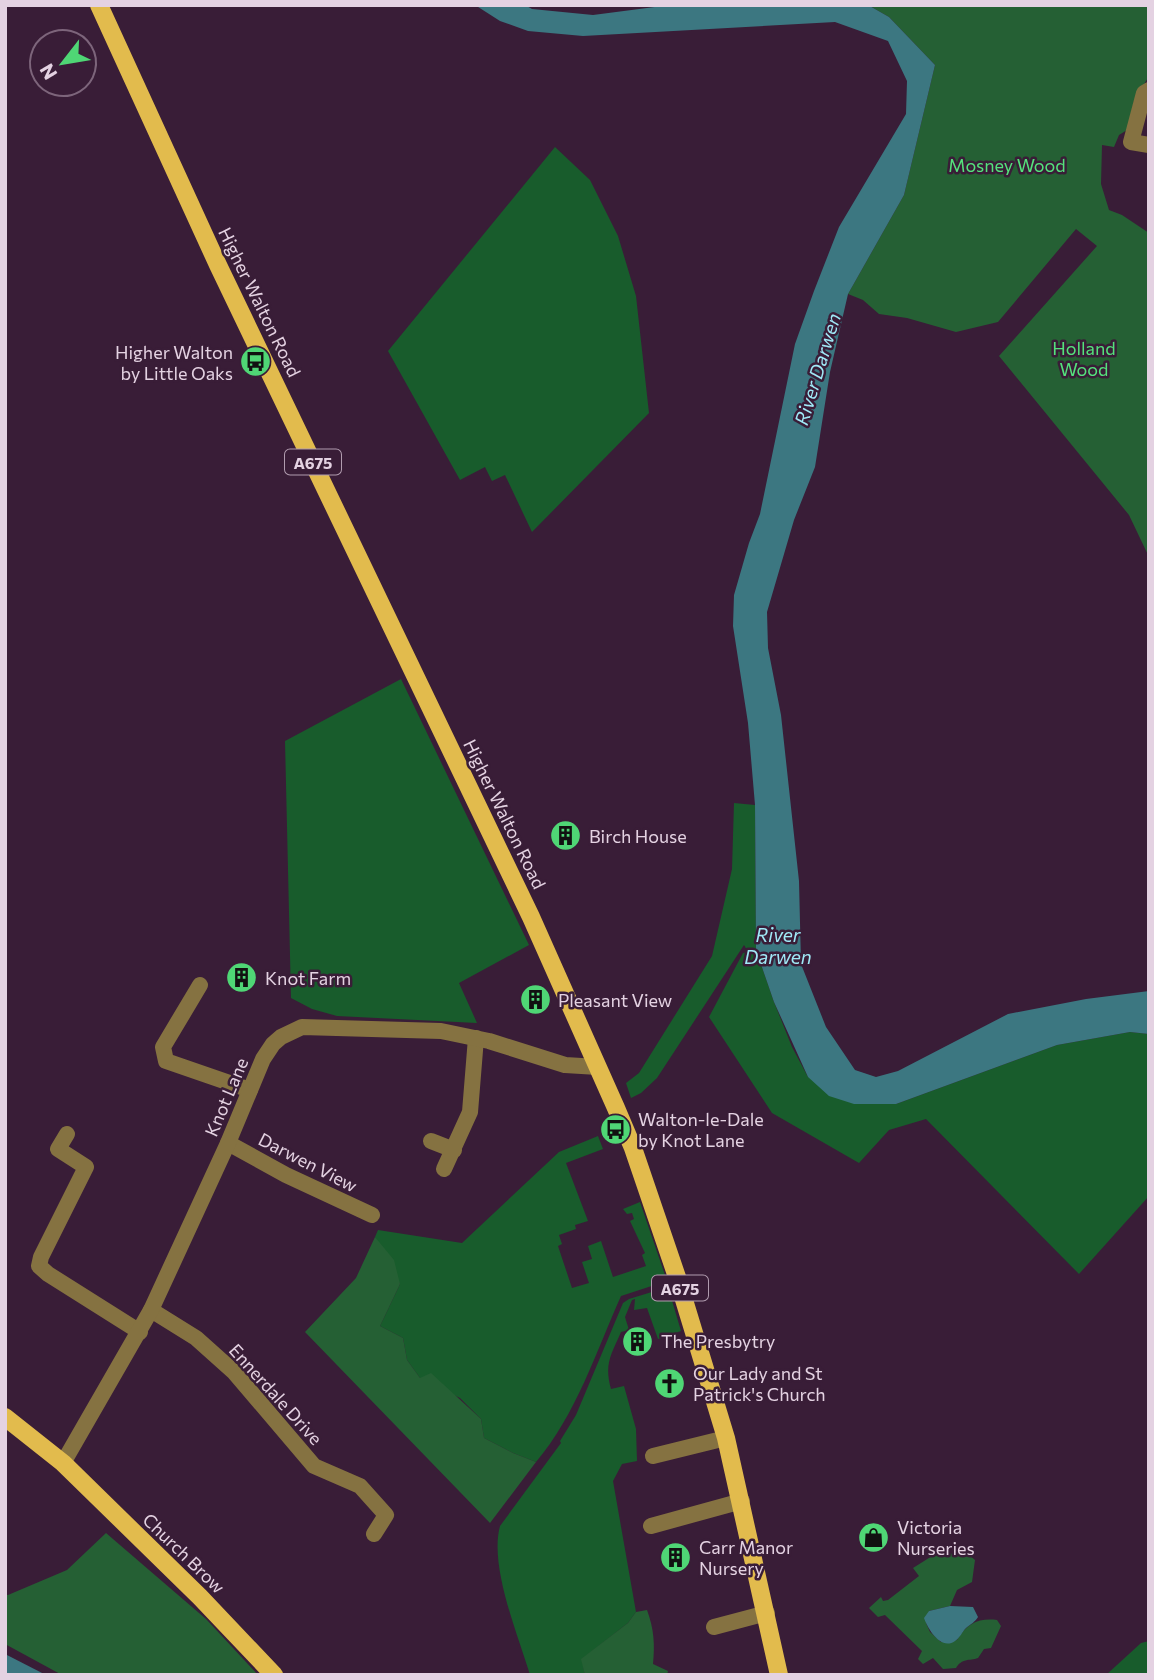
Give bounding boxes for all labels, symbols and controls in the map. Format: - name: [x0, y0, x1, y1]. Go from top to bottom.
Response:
- north arrow: [28, 28, 98, 98]
- text: N: [34, 60, 62, 84]
- park label: Mosney Wood: [948, 154, 1066, 176]
- street label: Higher Walton Road: [214, 224, 306, 380]
- water label: River Darwen: [789, 310, 845, 428]
- park label: Holland Wood: [1052, 337, 1116, 380]
- place label: Higher Walton by Little Oaks: [115, 341, 233, 384]
- bus stop icon: Higher Walton by Little Oaks: [239, 345, 273, 379]
- road number: A675: [285, 449, 341, 475]
- street label: Higher Walton Road: [459, 736, 551, 892]
- building icon: Birch House: [549, 819, 583, 853]
- place label: Birch House: [589, 825, 687, 847]
- water label: River Darwen: [744, 923, 812, 968]
- building icon: Knot Farm: [225, 961, 259, 995]
- place label: Knot Farm: [265, 967, 351, 989]
- building icon: Pleasant View: [518, 983, 552, 1017]
- place label: Pleasant View: [558, 989, 672, 1011]
- street label: Knot Lane: [200, 1054, 252, 1140]
- place label: Walton-le-Dale by Knot Lane: [638, 1108, 764, 1151]
- bus stop icon: Walton-le-Dale by Knot Lane: [598, 1112, 632, 1146]
- street label: Darwen View: [255, 1128, 361, 1196]
- road number: A675: [652, 1276, 708, 1300]
- building icon: The Presbytry: [621, 1324, 655, 1358]
- place label: The Presbytry: [661, 1330, 775, 1352]
- street label: Ennerdale Drive: [225, 1339, 327, 1449]
- place label: Our Lady and St Patrick's Church: [693, 1362, 826, 1405]
- church icon: Our Lady and St Patrick's Church: [653, 1366, 687, 1400]
- street label: Church Brow: [138, 1508, 230, 1598]
- place label: Victoria Nurseries: [897, 1516, 975, 1559]
- shop icon: Victoria Nurseries: [857, 1520, 891, 1554]
- place label: Carr Manor Nursery: [699, 1536, 793, 1579]
- building icon: Carr Manor Nursery: [659, 1540, 693, 1574]

